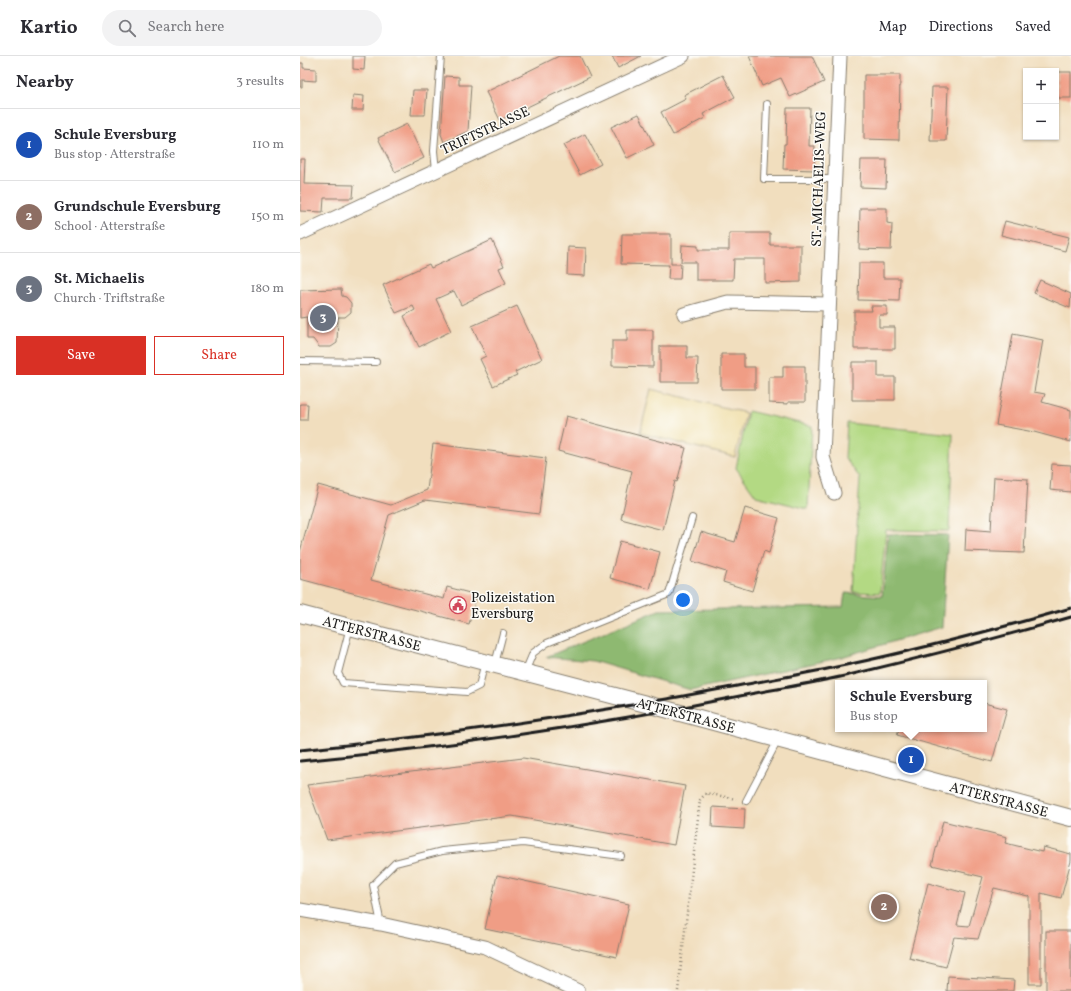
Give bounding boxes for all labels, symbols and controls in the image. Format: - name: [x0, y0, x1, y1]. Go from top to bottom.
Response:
- search box: [102, 10, 382, 46]
- text: Kartio: [20, 15, 78, 41]
- icon: search: [116, 17, 138, 39]
- text: Search here: [148, 17, 224, 38]
- text: Map: [879, 18, 907, 37]
- text: Directions: [929, 18, 993, 37]
- text: Saved: [1015, 18, 1051, 37]
- map controls: [1023, 68, 1059, 140]
- button: +: [1023, 68, 1059, 104]
- text: Nearby: [16, 71, 74, 94]
- text: 3 results: [236, 73, 284, 91]
- street label: TRIFTSTRASSE: [438, 102, 533, 160]
- button: −: [1023, 104, 1059, 140]
- street label: ST.-MICHAELIS-WEG: [808, 111, 831, 247]
- text: Schule Eversburg: [54, 125, 176, 146]
- text: 1: [26, 136, 32, 154]
- text: 110 m: [252, 136, 284, 154]
- text: Bus stop · Atterstraße: [54, 146, 175, 164]
- text: Grundschule Eversburg: [54, 197, 221, 218]
- text: 2: [26, 208, 32, 226]
- text: 150 m: [251, 208, 284, 226]
- text: School · Atterstraße: [54, 218, 165, 236]
- text: St. Michaelis: [54, 269, 145, 290]
- text: 3: [26, 280, 32, 298]
- text: 180 m: [250, 280, 284, 298]
- text: Church · Triftstraße: [54, 290, 165, 308]
- pin: 3: [310, 303, 336, 333]
- button: Save: [16, 336, 146, 375]
- button: Share: [154, 336, 284, 375]
- place label: Polizeistation Eversburg: [471, 589, 555, 624]
- your location: [673, 590, 693, 610]
- public building icon: Polizeistation Eversburg: [448, 595, 468, 615]
- street label: ATTERSTRASSE: [320, 612, 423, 657]
- popup: [835, 680, 987, 732]
- text: Schule Eversburg: [850, 687, 972, 708]
- street label: ATTERSTRASSE: [634, 694, 737, 739]
- text: Bus stop: [850, 708, 898, 726]
- pin: 1: [898, 745, 924, 775]
- street label: ATTERSTRASSE: [947, 778, 1050, 823]
- pin: 2: [871, 892, 897, 922]

